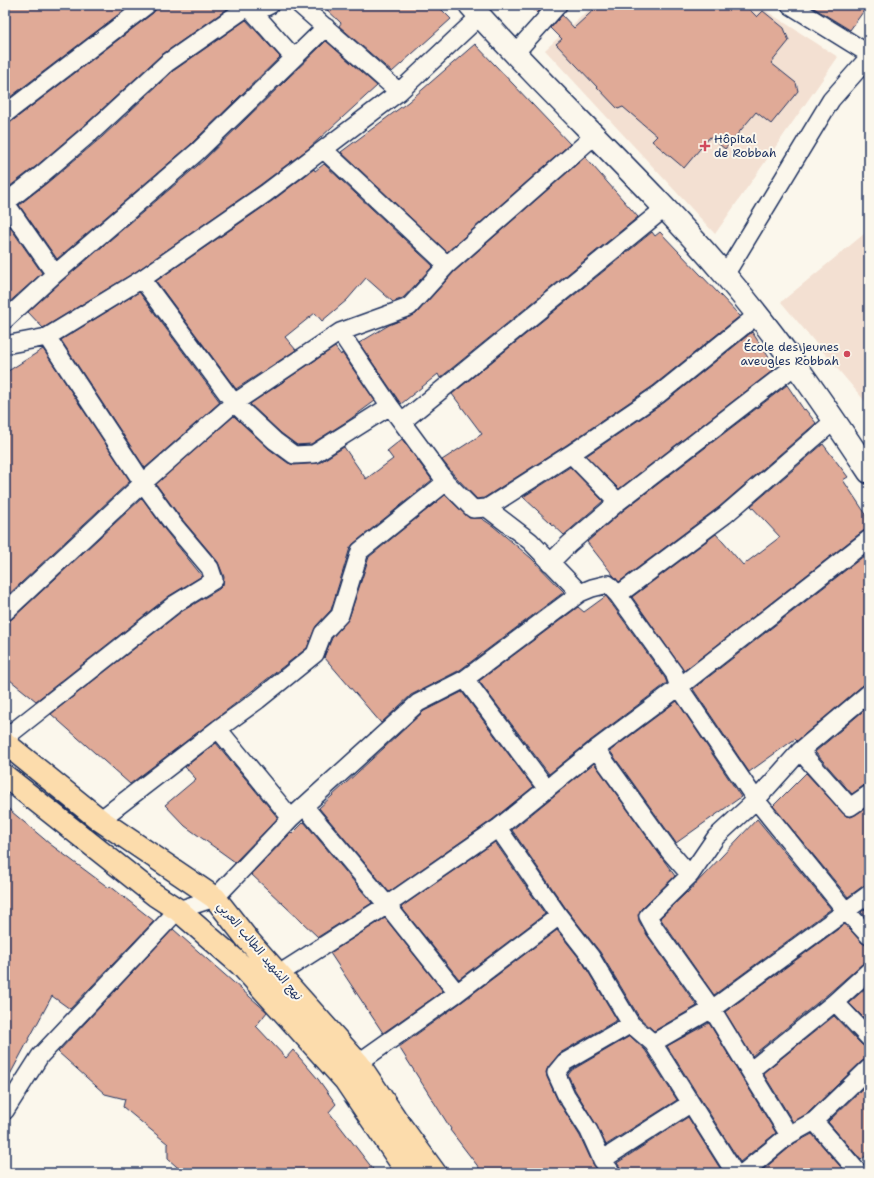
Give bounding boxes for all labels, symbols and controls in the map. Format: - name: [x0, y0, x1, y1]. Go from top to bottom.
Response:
- place label: Hôpital de Robbah: [714, 131, 777, 161]
- marker: Hôpital de Robbah: [699, 140, 711, 152]
- place label: École des jeunes aveugles Robbah: [741, 339, 839, 369]
- marker: École des jeunes aveugles Robbah: [842, 349, 852, 359]
- street label: نهج الشهيد الطالب العربي: [212, 898, 306, 1006]

